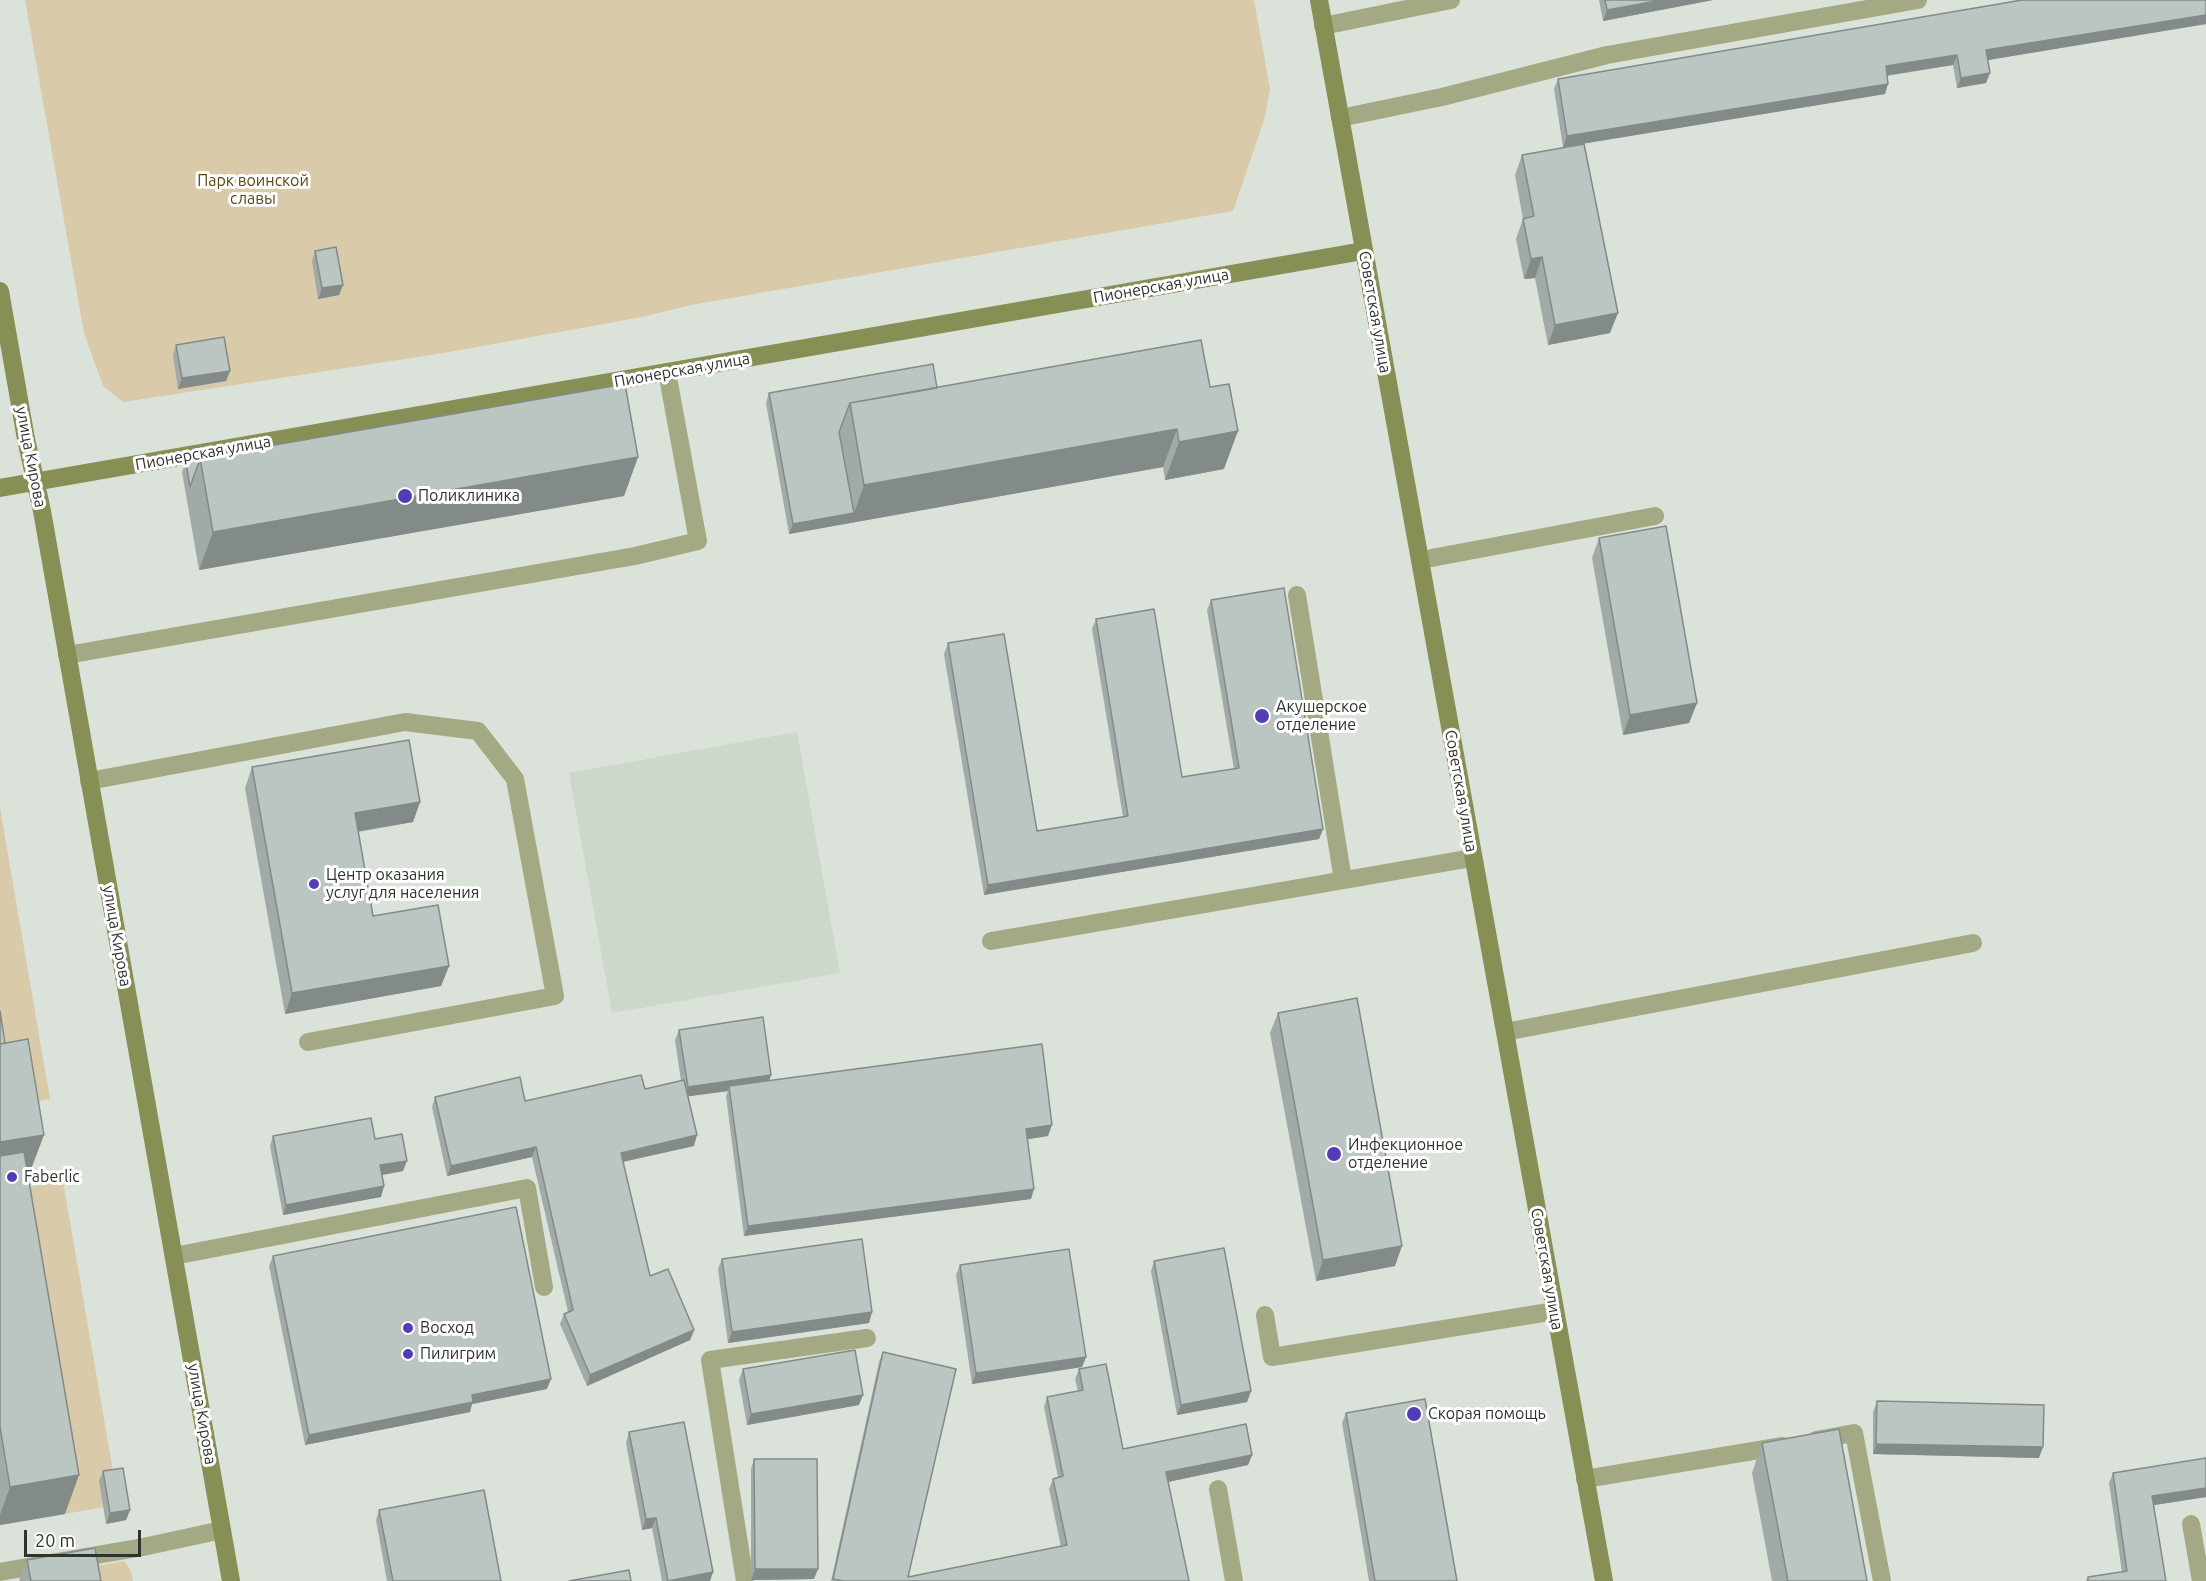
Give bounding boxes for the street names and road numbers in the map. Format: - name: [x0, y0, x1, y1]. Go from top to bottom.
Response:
- street label: Советская улица: [1355, 249, 1395, 375]
- street label: Пионерская улица: [1092, 265, 1230, 307]
- street label: Пионерская улица: [613, 349, 751, 391]
- street label: улица Кирова: [12, 405, 50, 509]
- street label: Пионерская улица: [134, 432, 272, 474]
- street label: Советская улица: [1441, 728, 1481, 854]
- street label: улица Кирова: [99, 884, 135, 988]
- street label: Советская улица: [1527, 1206, 1567, 1332]
- street label: улица Кирова: [184, 1362, 220, 1466]

